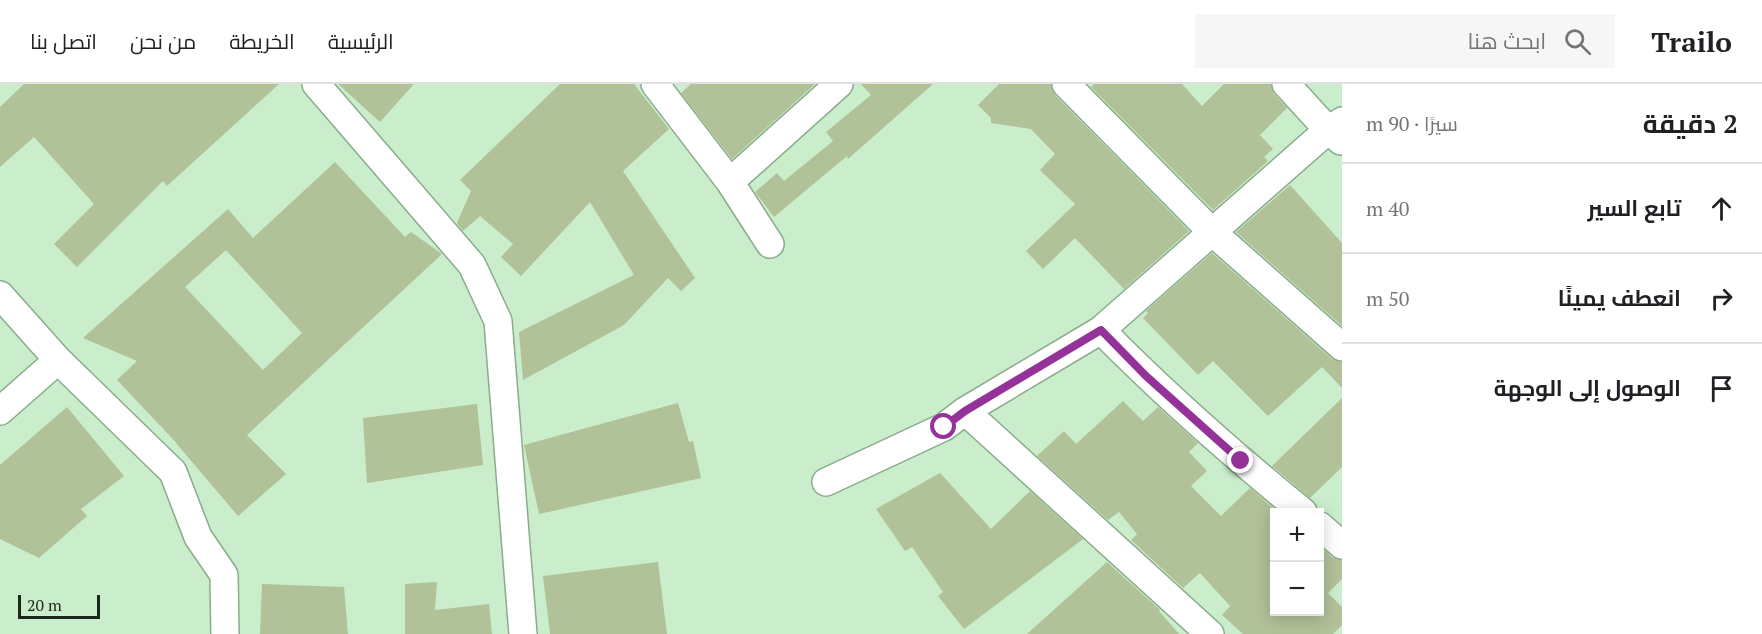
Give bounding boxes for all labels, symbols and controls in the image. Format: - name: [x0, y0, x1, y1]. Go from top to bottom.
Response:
- search box: [1195, 14, 1615, 68]
- text: Trailo: [1651, 23, 1732, 60]
- icon: search: [1561, 25, 1594, 58]
- text: ابحث هنا: [1467, 26, 1546, 55]
- text: اتصل بنا: [30, 27, 97, 55]
- text: من نحن: [130, 27, 196, 55]
- text: الخريطة: [229, 27, 295, 55]
- text: الرئيسية: [328, 27, 394, 55]
- text: 2 دقيقة: [1643, 106, 1738, 140]
- text: سيرًا · 90 m: [1366, 110, 1458, 137]
- icon: ahead: [1705, 192, 1738, 225]
- text: تابع السير: [1588, 193, 1681, 222]
- text: 40 m: [1366, 195, 1409, 222]
- icon: right: [1705, 282, 1738, 315]
- text: انعطف يمينًا: [1558, 283, 1681, 312]
- text: 50 m: [1366, 285, 1409, 312]
- icon: arrive: [1705, 372, 1738, 405]
- text: الوصول إلى الوجهة: [1494, 373, 1681, 402]
- route start: [930, 413, 956, 439]
- route end: [1227, 447, 1253, 473]
- map controls: [1270, 508, 1324, 616]
- button: +: [1270, 508, 1324, 562]
- button: −: [1270, 562, 1324, 616]
- scale bar: [18, 592, 100, 620]
- text: 20 m: [27, 594, 62, 616]

